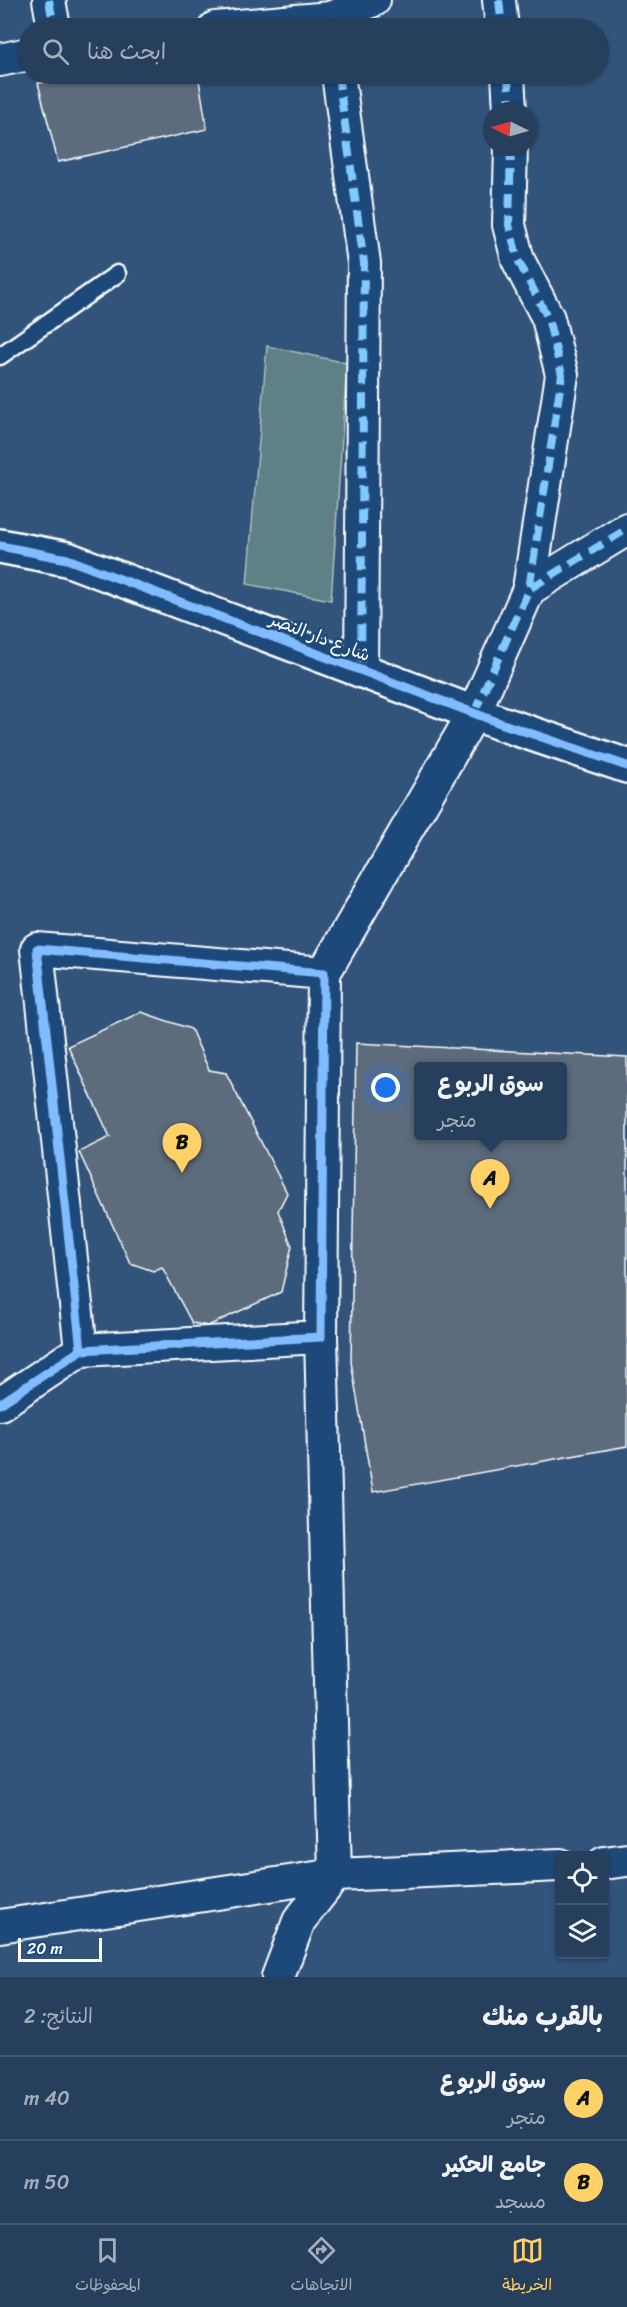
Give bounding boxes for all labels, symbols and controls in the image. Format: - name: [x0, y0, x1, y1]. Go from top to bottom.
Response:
- search box: [18, 18, 609, 84]
- text: ابحث هنا: [87, 32, 166, 71]
- icon: search: [39, 35, 72, 68]
- north arrow: [483, 102, 537, 156]
- street label: شارع دار النصر: [263, 602, 375, 671]
- popup: [414, 1062, 567, 1140]
- text: سوق الربوع: [437, 1064, 544, 1103]
- your location: [371, 1073, 400, 1102]
- text: متجر: [437, 1103, 477, 1138]
- pin: B: [162, 1124, 201, 1173]
- pin: A: [470, 1160, 510, 1209]
- map controls: [555, 1851, 609, 1959]
- button: locate: [555, 1851, 609, 1905]
- button: layers: [555, 1905, 609, 1959]
- text: 20 m: [27, 1934, 63, 1963]
- scale bar: [18, 1935, 102, 1962]
- text: بالقرب منك: [482, 1993, 603, 2039]
- text: النتائج: 2: [24, 1999, 93, 2034]
- text: سوق الربوع: [440, 2061, 546, 2100]
- text: 40 m: [24, 2081, 70, 2116]
- text: A: [577, 2081, 590, 2116]
- text: متجر: [507, 2100, 546, 2135]
- text: جامع الحكير: [443, 2145, 546, 2184]
- text: 50 m: [24, 2165, 69, 2200]
- text: B: [577, 2165, 590, 2200]
- text: مسجد: [495, 2184, 546, 2219]
- tab: المحفوظات: [75, 2234, 141, 2299]
- tab: الاتجاهات: [291, 2234, 352, 2299]
- tab: الخريطة: [502, 2234, 552, 2299]

